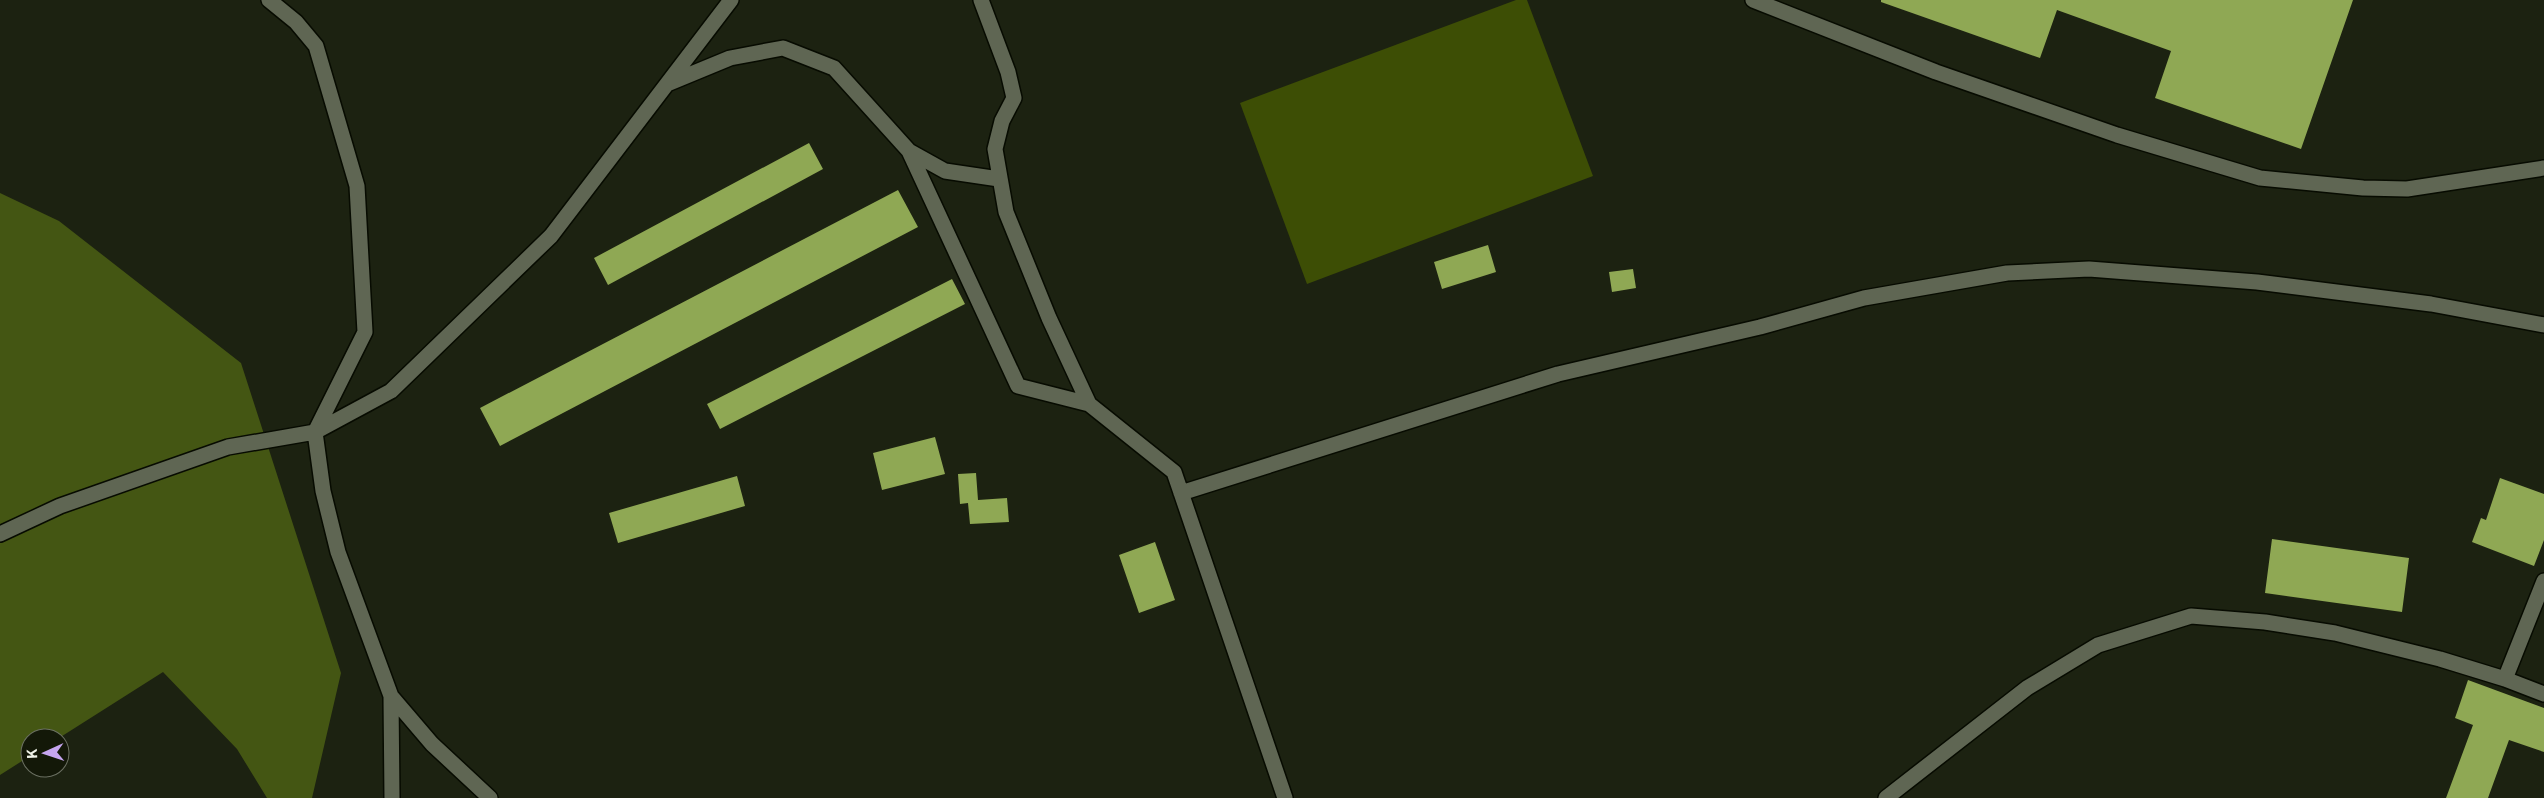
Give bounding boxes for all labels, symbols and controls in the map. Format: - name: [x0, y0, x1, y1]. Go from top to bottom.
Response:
- north arrow: [20, 728, 70, 778]
- text: K: [24, 748, 40, 759]

